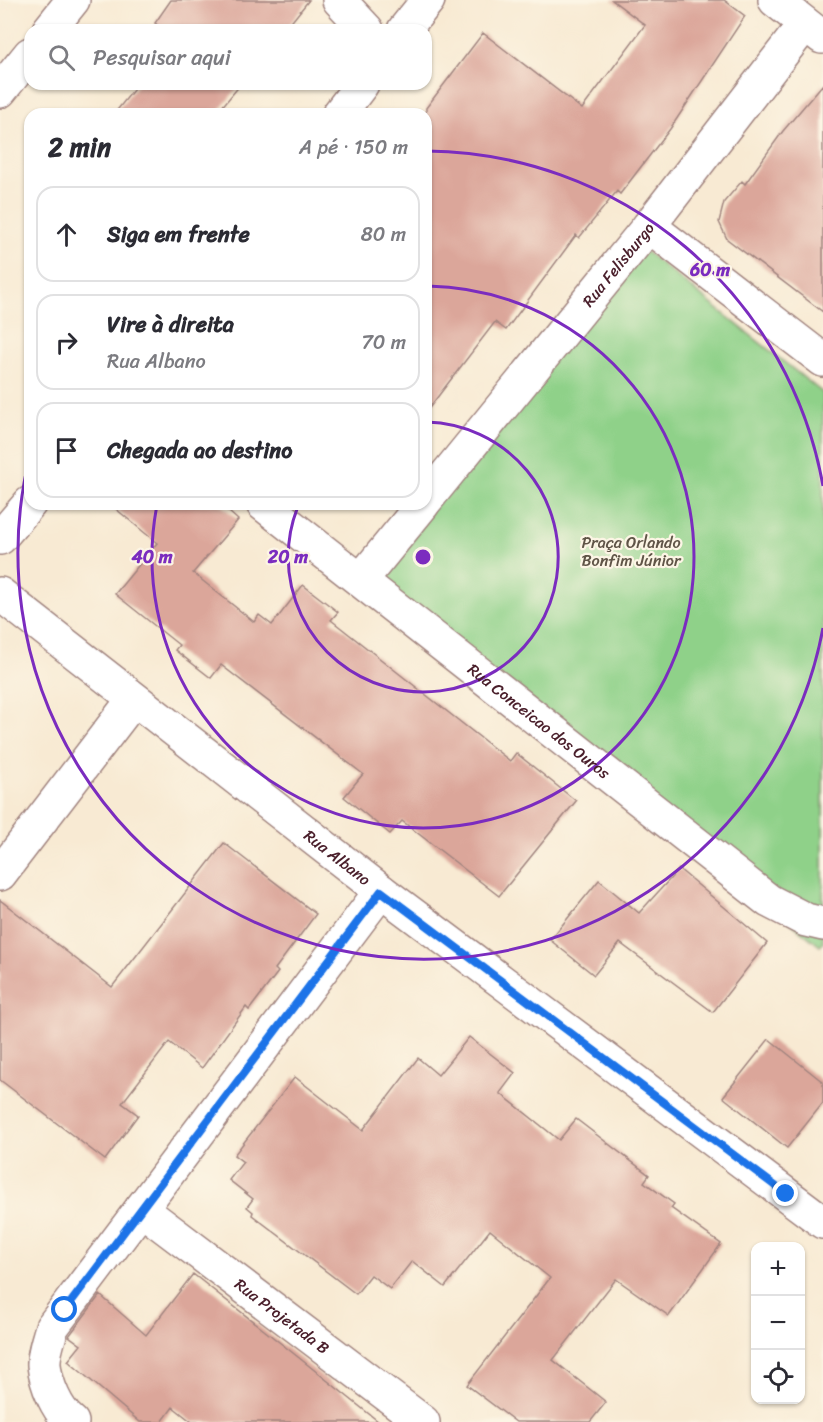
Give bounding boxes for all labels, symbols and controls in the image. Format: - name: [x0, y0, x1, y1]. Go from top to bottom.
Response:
- search box: [24, 24, 432, 90]
- text: Pesquisar aqui: [93, 38, 231, 77]
- icon: search: [45, 41, 78, 74]
- text: 2 min: [48, 124, 111, 170]
- text: A pé · 150 m: [299, 130, 408, 165]
- text: Siga em frente: [107, 215, 250, 254]
- street label: Rua Felisburgo: [575, 215, 662, 314]
- text: 80 m: [361, 217, 406, 252]
- icon: ahead: [50, 218, 83, 251]
- text: 60 m: [689, 254, 730, 286]
- text: Vire à direita: [107, 305, 234, 344]
- text: 70 m: [361, 325, 406, 360]
- icon: right: [50, 326, 83, 359]
- text: Rua Albano: [107, 344, 206, 379]
- text: Chegada ao destino: [107, 431, 292, 470]
- icon: arrive: [50, 434, 83, 467]
- park label: Praça Orlando Bonfim Júnior: [581, 528, 682, 575]
- text: 40 m: [130, 541, 173, 573]
- text: 20 m: [267, 541, 308, 573]
- centre of rings: [413, 547, 433, 567]
- street label: Rua Conceicao dos Ouros: [461, 656, 617, 787]
- street label: Rua Albano: [297, 822, 377, 893]
- route end: [772, 1180, 798, 1206]
- map controls: [751, 1242, 805, 1404]
- button: +: [751, 1242, 805, 1296]
- street label: Rua Projetada B: [228, 1270, 336, 1362]
- route start: [51, 1296, 77, 1322]
- button: −: [751, 1296, 805, 1350]
- button: locate: [751, 1350, 805, 1404]

